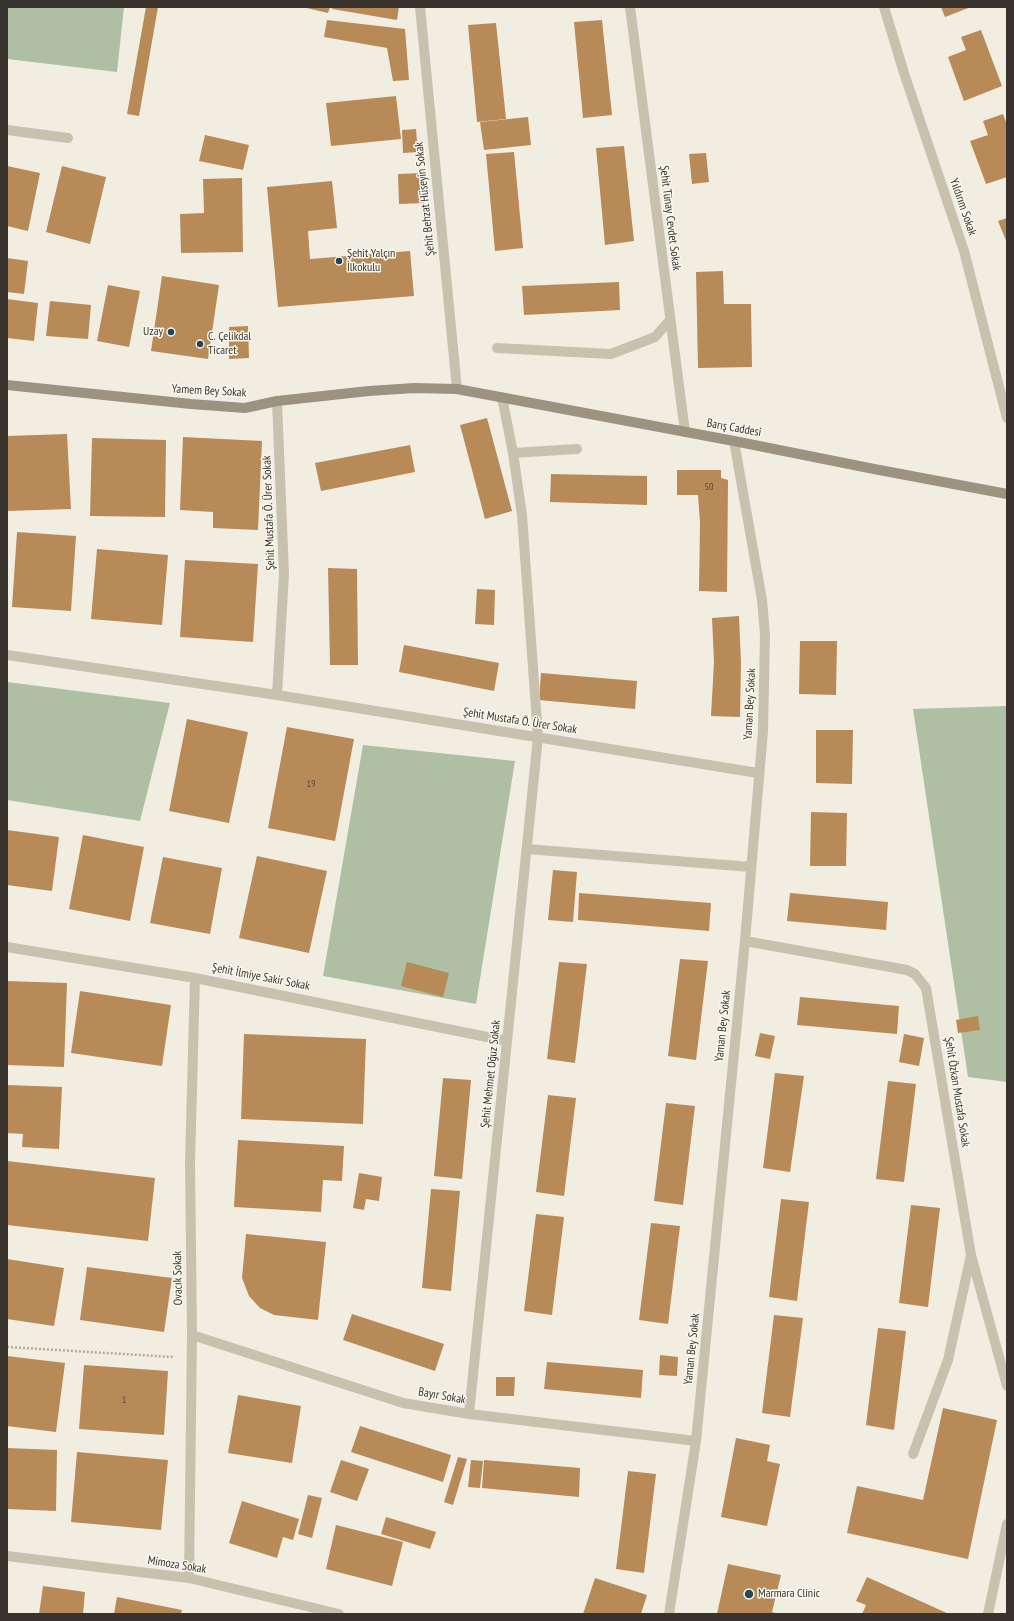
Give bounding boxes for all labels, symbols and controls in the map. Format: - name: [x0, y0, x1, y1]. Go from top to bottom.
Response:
- street label: Şehit Behzat Hüseyin Sokak: [412, 141, 438, 257]
- street label: Şehit Tünay Cevdet Sokak: [656, 165, 684, 271]
- street label: Yıldırım Sokak: [947, 177, 979, 237]
- place label: Şehit Yalçın İlkokulu: [347, 247, 395, 275]
- marker: Şehit Yalçın İlkokulu: [334, 256, 344, 266]
- place label: Uzay: [143, 325, 163, 339]
- marker: Uzay: [166, 327, 176, 337]
- place label: C. Çelikdal Ticaret: [208, 330, 251, 358]
- marker: C. Çelikdal Ticaret: [195, 339, 205, 349]
- street label: Yamem Bey Sokak: [171, 382, 247, 400]
- street label: Barış Caddesi: [706, 416, 762, 440]
- street label: Şehit Mustafa Ö. Ürer Sokak: [260, 455, 278, 571]
- house number: 50: [705, 481, 713, 493]
- street label: Yaman Bey Sokak: [741, 668, 759, 740]
- street label: Şehit Mustafa Ö. Ürer Sokak: [462, 705, 578, 737]
- house number: 19: [307, 778, 315, 790]
- street label: Şehit İlmiye Sakir Sokak: [211, 960, 311, 994]
- street label: Yaman Bey Sokak: [712, 990, 734, 1062]
- street label: Şehit Mehmet Oğuz Sokak: [478, 1019, 504, 1129]
- street label: Şehit Özkan Mustafa Sokak: [941, 1036, 973, 1148]
- street label: Ovacık Sokak: [170, 1251, 186, 1305]
- street label: Yaman Bey Sokak: [681, 1313, 703, 1385]
- street label: Bayır Sokak: [417, 1385, 467, 1407]
- house number: 1: [122, 1394, 126, 1406]
- street label: Mimoza Sokak: [147, 1553, 207, 1577]
- place label: Marmara Clinic: [758, 1587, 820, 1601]
- marker: Marmara Clinic: [743, 1588, 755, 1600]

